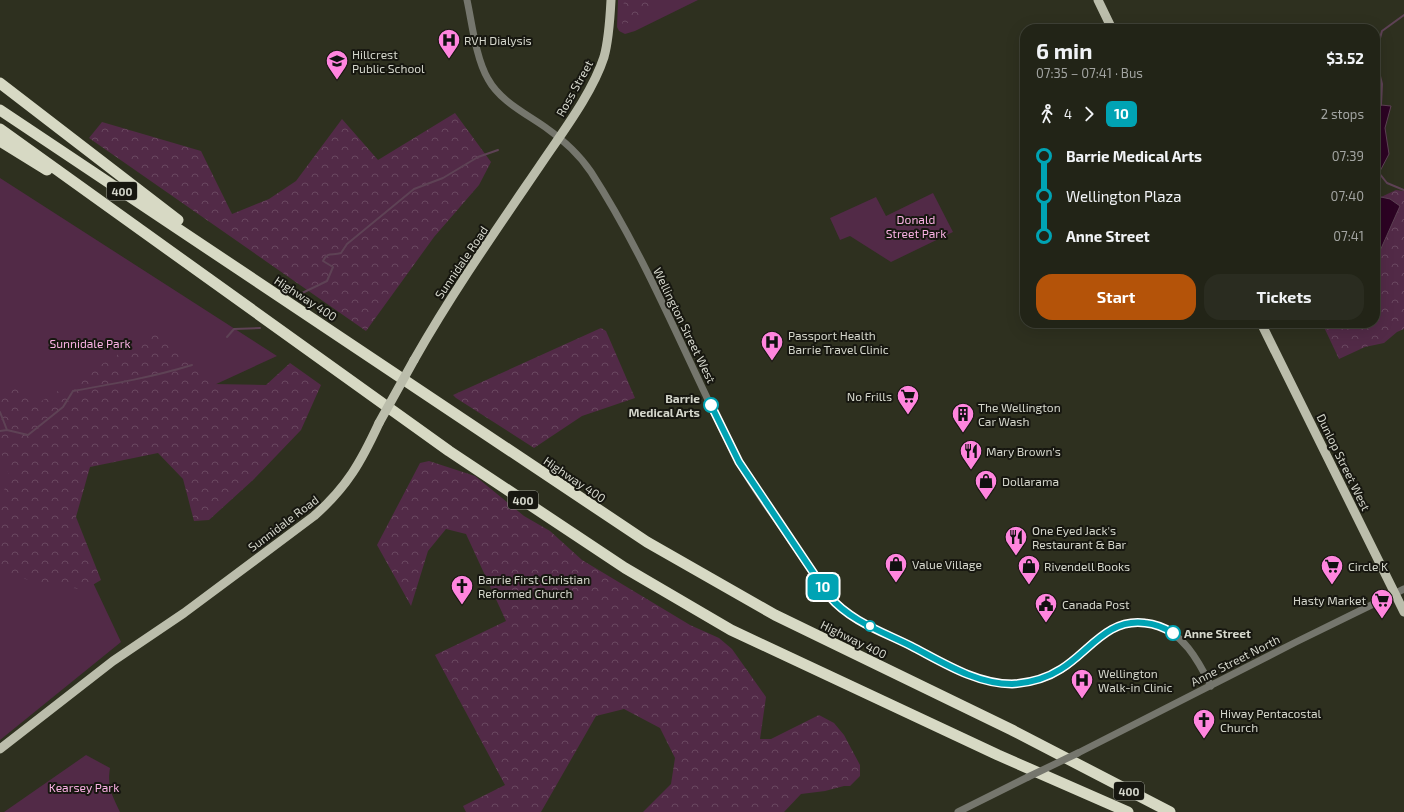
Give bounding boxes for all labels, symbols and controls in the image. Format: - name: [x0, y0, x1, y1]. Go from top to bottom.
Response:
- hospital icon: RVH Dialysis: [436, 27, 462, 60]
- place label: RVH Dialysis: [464, 33, 532, 47]
- text: 6 min: [1036, 37, 1092, 63]
- place label: Hillcrest Public School: [352, 47, 425, 75]
- school or university icon: Hillcrest Public School: [324, 48, 350, 81]
- text: $3.52: [1326, 49, 1364, 67]
- street label: Ross Street: [553, 57, 595, 119]
- text: 07:35 – 07:41 · Bus: [1036, 65, 1143, 81]
- icon: walk: [1036, 103, 1058, 125]
- icon: forward: [1078, 103, 1100, 125]
- text: 10: [1114, 105, 1129, 122]
- text: 4: [1064, 106, 1072, 122]
- text: 2 stops: [1321, 106, 1364, 122]
- text: Barrie Medical Arts: [1066, 147, 1202, 165]
- text: 07:39: [1332, 148, 1364, 164]
- road number: 400: [107, 182, 137, 200]
- text: Wellington Plaza: [1066, 187, 1181, 205]
- text: 07:40: [1331, 188, 1364, 204]
- park label: Donald Street Park: [886, 212, 946, 240]
- street label: Sunnidale Road: [432, 223, 490, 301]
- text: Anne Street: [1066, 227, 1150, 245]
- text: 07:41: [1333, 228, 1364, 244]
- street label: Wellington Street West: [651, 265, 719, 385]
- street label: Highway 400: [272, 273, 340, 323]
- button: Start: [1036, 274, 1196, 320]
- button: Tickets: [1204, 274, 1364, 320]
- place label: Passport Health Barrie Travel Clinic: [788, 328, 889, 356]
- hospital icon: Passport Health Barrie Travel Clinic: [759, 329, 785, 362]
- park label: Sunnidale Park: [49, 336, 131, 350]
- supermarket icon: No Frills: [895, 383, 921, 416]
- place label: No Frills: [847, 389, 892, 403]
- place label: Barrie Medical Arts: [629, 391, 700, 419]
- marker: Barrie Medical Arts: [703, 397, 719, 413]
- place label: The Wellington Car Wash: [978, 400, 1061, 428]
- building icon: The Wellington Car Wash: [950, 401, 976, 434]
- street label: Dunlop Street West: [1314, 411, 1374, 513]
- restaurant icon: Mary Brown's: [958, 438, 984, 471]
- place label: Mary Brown's: [986, 444, 1061, 458]
- street label: Highway 400: [541, 453, 609, 505]
- shop icon: Dollarama: [973, 468, 999, 501]
- place label: Dollarama: [1002, 474, 1059, 488]
- road number: 400: [508, 491, 538, 509]
- street label: Sunnidale Road: [245, 492, 321, 554]
- place label: One Eyed Jack's Restaurant & Bar: [1032, 523, 1126, 551]
- restaurant icon: One Eyed Jack's Restaurant & Bar: [1003, 524, 1029, 557]
- shop icon: Value Village: [883, 551, 909, 584]
- shop icon: Rivendell Books: [1016, 553, 1042, 586]
- supermarket icon: Circle K: [1319, 553, 1345, 586]
- place label: Value Village: [912, 557, 982, 571]
- place label: Rivendell Books: [1044, 559, 1130, 573]
- place label: Circle K: [1348, 559, 1388, 573]
- place label: Barrie First Christian Reformed Church: [478, 572, 590, 600]
- church icon: Barrie First Christian Reformed Church: [449, 573, 475, 606]
- line badge: 10: [805, 574, 841, 600]
- text: 10: [816, 578, 830, 595]
- supermarket icon: Hasty Market: [1369, 587, 1395, 620]
- public building icon: Canada Post: [1033, 591, 1059, 624]
- place label: Hasty Market: [1293, 593, 1366, 607]
- place label: Canada Post: [1062, 597, 1130, 611]
- street label: Highway 400: [819, 617, 889, 661]
- unlabelled marker: [864, 620, 876, 632]
- marker: Anne Street: [1165, 625, 1181, 641]
- place label: Anne Street: [1184, 626, 1251, 640]
- street label: Anne Street North: [1188, 631, 1282, 689]
- place label: Wellington Walk-in Clinic: [1098, 666, 1173, 694]
- hospital icon: Wellington Walk-in Clinic: [1069, 667, 1095, 700]
- place label: Hiway Pentacostal Church: [1220, 706, 1322, 734]
- church icon: Hiway Pentacostal Church: [1191, 707, 1217, 740]
- park label: Kearsey Park: [49, 780, 119, 794]
- road number: 400: [1114, 782, 1144, 800]

